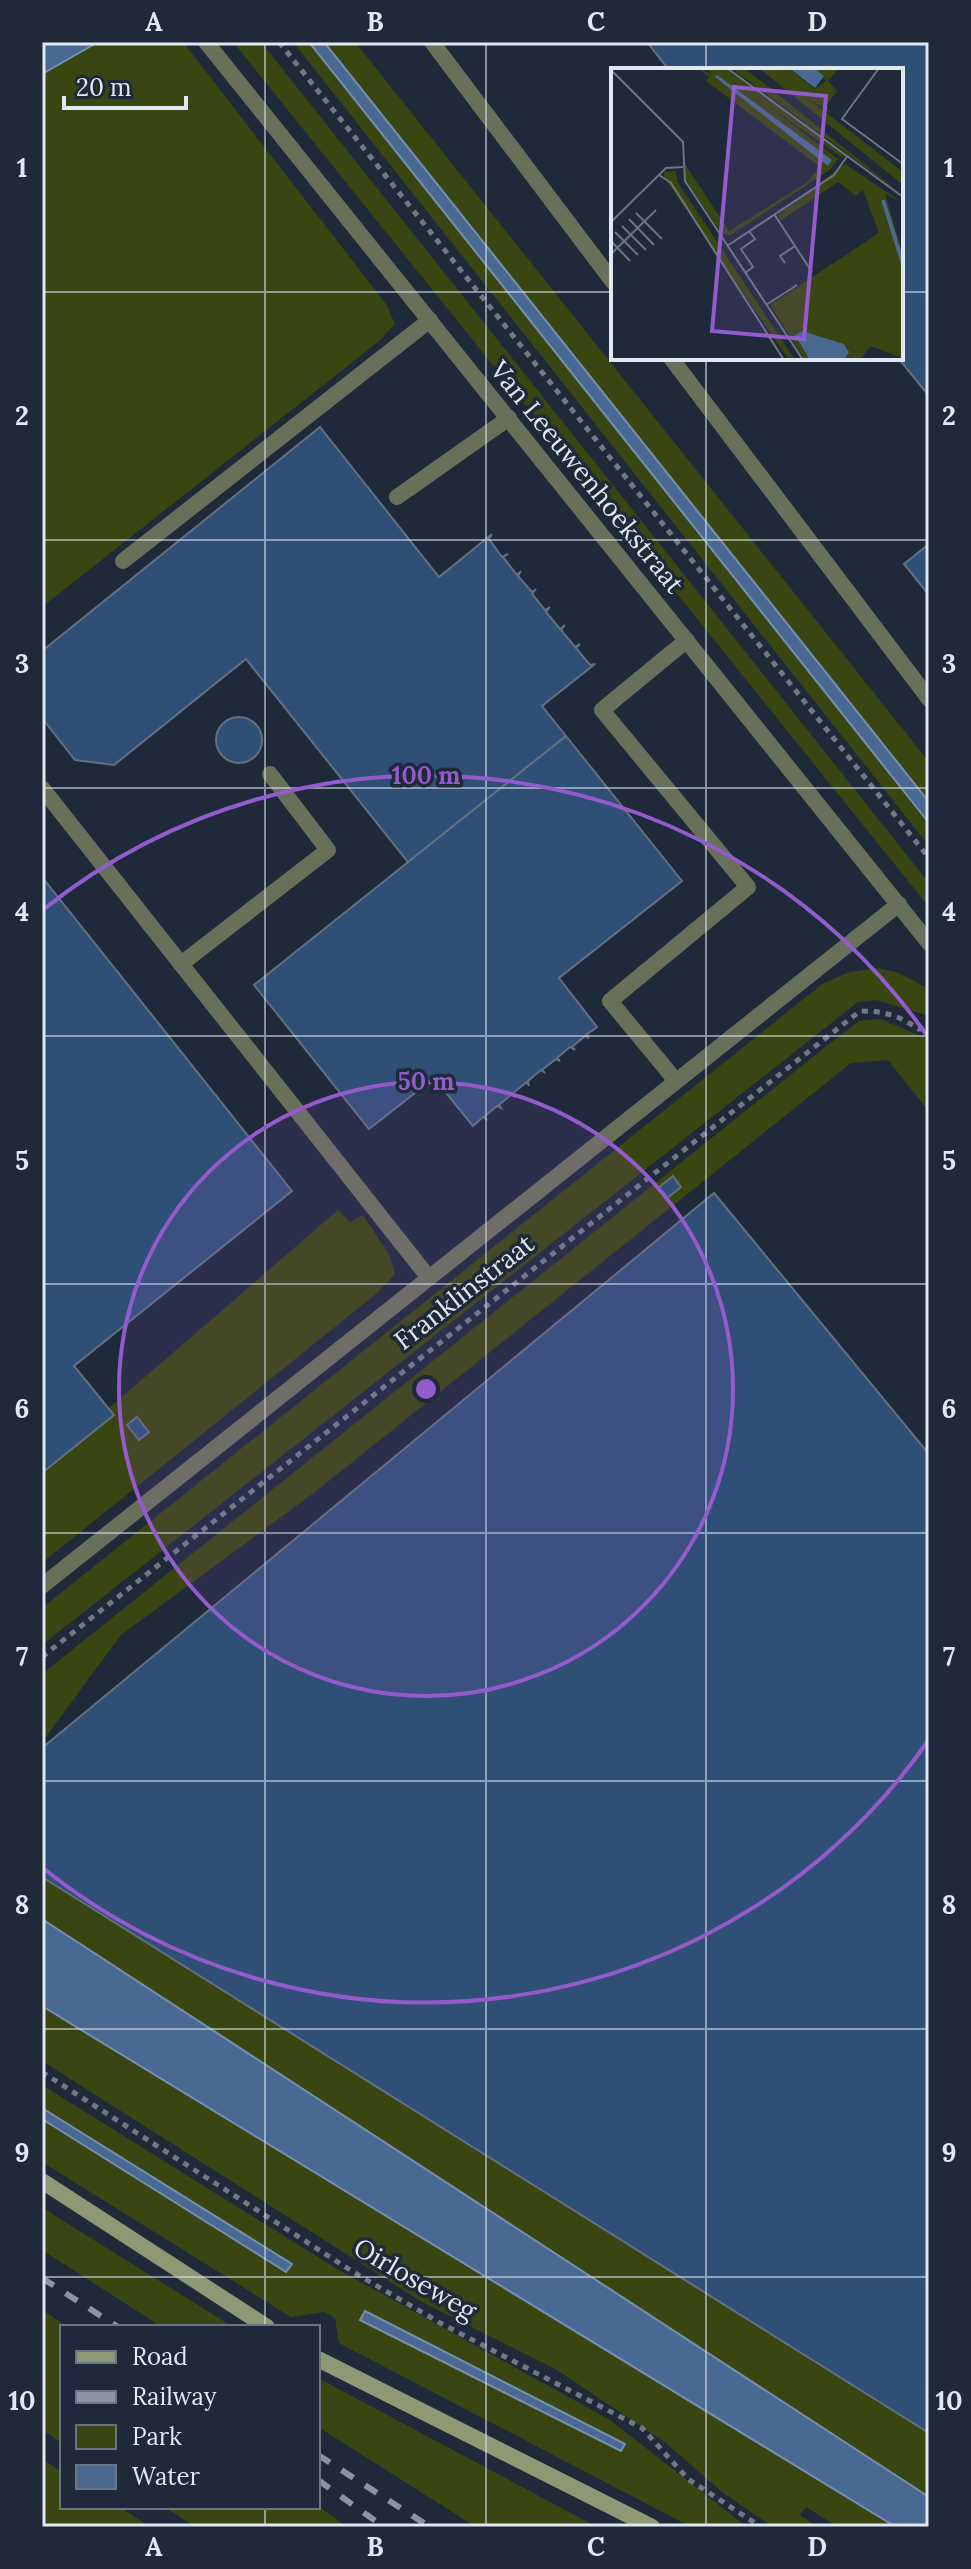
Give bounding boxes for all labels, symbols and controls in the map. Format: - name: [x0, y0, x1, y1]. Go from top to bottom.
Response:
- text: A: [145, 5, 163, 38]
- text: B: [366, 5, 384, 38]
- text: C: [587, 5, 605, 38]
- text: D: [807, 5, 827, 38]
- scale bar: [64, 60, 186, 110]
- inset map: [611, 68, 903, 360]
- text: 20 m: [76, 72, 132, 103]
- text: 1: [17, 151, 27, 184]
- text: 1: [944, 151, 954, 184]
- street label: Van Leeuwenhoekstraat: [483, 353, 691, 600]
- text: 2: [15, 399, 29, 432]
- text: 2: [942, 399, 956, 432]
- text: 3: [15, 647, 29, 680]
- text: 3: [942, 647, 956, 680]
- text: 100 m: [392, 760, 460, 791]
- text: 4: [15, 895, 29, 928]
- text: 4: [942, 895, 956, 928]
- text: 50 m: [398, 1066, 454, 1097]
- text: 5: [15, 1144, 29, 1177]
- text: 5: [942, 1144, 956, 1177]
- street label: Franklinstraat: [387, 1227, 540, 1356]
- centre of rings: [412, 1375, 440, 1403]
- text: 6: [15, 1392, 29, 1425]
- text: 6: [942, 1392, 956, 1425]
- text: 7: [16, 1640, 28, 1673]
- text: 7: [943, 1640, 955, 1673]
- text: 8: [15, 1888, 29, 1921]
- text: 8: [942, 1888, 956, 1921]
- text: 9: [15, 2136, 29, 2169]
- text: 9: [942, 2136, 956, 2169]
- street label: Oirloseweg: [348, 2230, 483, 2327]
- legend: [60, 2325, 320, 2509]
- text: Road: [132, 2341, 188, 2372]
- text: Railway: [132, 2381, 217, 2412]
- text: 10: [8, 2384, 36, 2417]
- text: 10: [935, 2384, 963, 2417]
- text: Park: [132, 2421, 182, 2452]
- text: Water: [132, 2461, 200, 2492]
- text: A: [145, 2530, 163, 2563]
- text: B: [366, 2530, 384, 2563]
- text: C: [587, 2530, 605, 2563]
- text: D: [807, 2530, 827, 2563]

